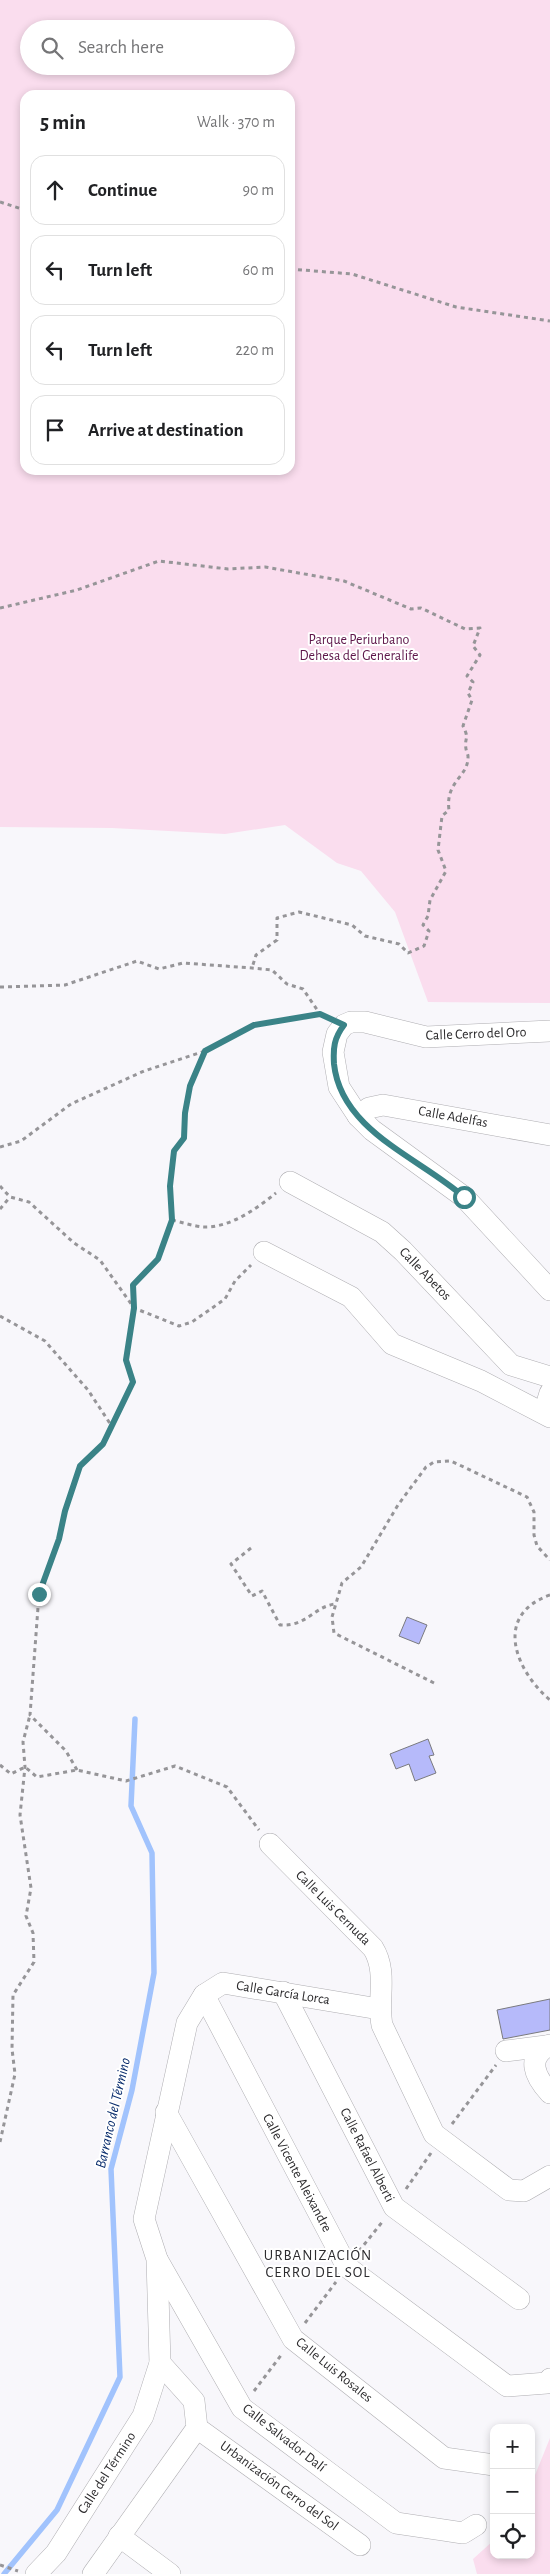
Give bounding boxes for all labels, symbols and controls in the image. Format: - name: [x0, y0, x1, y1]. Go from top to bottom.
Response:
- search box: [20, 20, 295, 75]
- icon: search: [38, 34, 66, 62]
- text: Search here: [78, 38, 164, 57]
- text: 5 min: [40, 112, 86, 133]
- text: Walk · 370 m: [197, 114, 275, 130]
- icon: ahead: [41, 176, 69, 204]
- text: Continue: [88, 181, 157, 200]
- text: 90 m: [243, 182, 274, 198]
- icon: left: [41, 256, 69, 284]
- text: Turn left: [88, 261, 152, 280]
- text: 60 m: [243, 262, 274, 278]
- icon: left: [41, 336, 69, 364]
- text: Turn left: [88, 341, 152, 360]
- text: 220 m: [236, 342, 274, 358]
- icon: arrive: [41, 416, 69, 444]
- text: Arrive at destination: [88, 421, 244, 440]
- park label: Parque Periurbano Dehesa del Generalife: [299, 633, 419, 663]
- street label: Calle Cerro del Oro: [425, 1025, 527, 1043]
- street label: Calle Adelfas: [417, 1104, 489, 1130]
- route start: [453, 1186, 476, 1209]
- street label: Calle Abetos: [397, 1245, 453, 1303]
- route end: [28, 1583, 51, 1606]
- street label: Calle Luis Cernuda: [293, 1868, 373, 1948]
- street label: Calle García Lorca: [235, 1979, 331, 2007]
- water label: Barranco del Término: [93, 2056, 133, 2170]
- street label: Calle Rafael Alberti: [337, 2106, 397, 2204]
- street label: Calle Vicente Aleixandre: [260, 2112, 334, 2234]
- district label: URBANIZACIÓN CERRO DEL SOL: [264, 2246, 372, 2280]
- street label: Calle Luis Rosales: [293, 2335, 375, 2405]
- street label: Calle Salvador Dalí: [240, 2401, 329, 2475]
- map controls: [490, 2424, 535, 2559]
- button: +: [490, 2424, 535, 2469]
- street label: Calle del Término: [75, 2429, 139, 2516]
- street label: Urbanización Cerro del Sol: [217, 2439, 341, 2533]
- button: −: [490, 2469, 535, 2514]
- button: locate: [490, 2514, 535, 2559]

